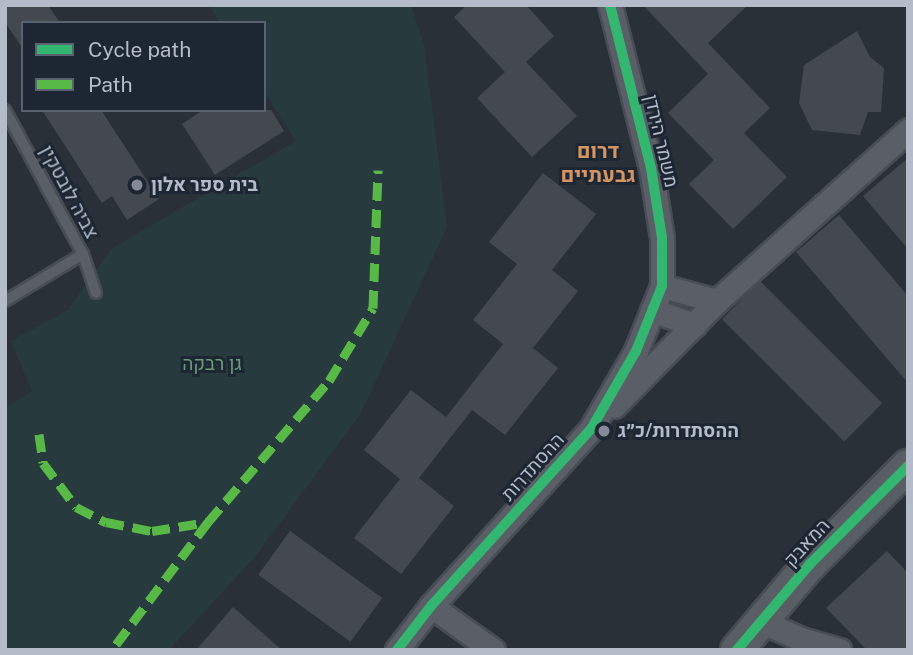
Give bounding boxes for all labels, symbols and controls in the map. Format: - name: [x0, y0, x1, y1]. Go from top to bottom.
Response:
- legend: [21, 21, 266, 112]
- text: Cycle path: [88, 37, 191, 62]
- text: Path: [88, 72, 133, 97]
- street label: משמר הירדן: [639, 92, 683, 190]
- district label: דרום גבעתיים: [560, 138, 636, 188]
- street label: צביה לובטקין: [35, 142, 103, 242]
- place label: בית ספר אלון: [151, 174, 258, 196]
- marker: בית ספר אלון: [129, 177, 145, 193]
- park label: גן רבקה: [182, 353, 242, 375]
- place label: ההסתדרות/כ״ג: [618, 420, 739, 442]
- marker: ההסתדרות/כ״ג: [596, 423, 612, 439]
- street label: ההסתדרות: [497, 429, 569, 505]
- street label: המאבק: [779, 514, 835, 572]

